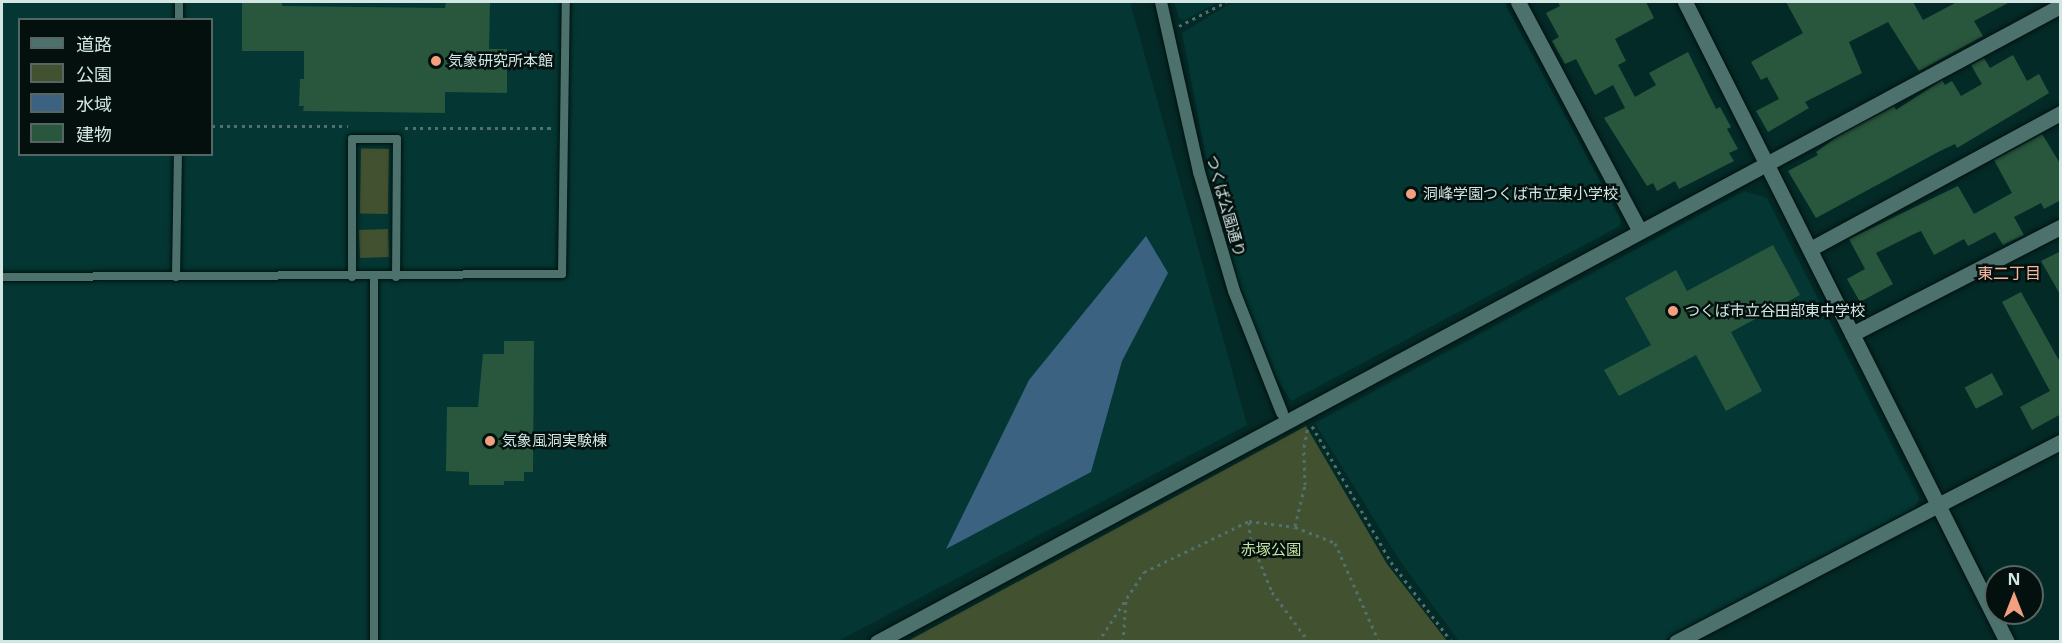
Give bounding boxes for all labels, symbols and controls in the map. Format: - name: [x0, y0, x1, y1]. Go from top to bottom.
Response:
- legend: [18, 18, 213, 156]
- text: 道路: [76, 32, 112, 56]
- place label: 気象研究所本館: [448, 52, 553, 70]
- marker: 気象研究所本館: [429, 54, 443, 68]
- text: 公園: [76, 62, 112, 86]
- text: 水域: [76, 92, 112, 116]
- text: 建物: [76, 122, 112, 146]
- street label: つくば公園通り: [1203, 153, 1249, 259]
- place label: 洞峰学園つくば市立東小学校: [1423, 185, 1618, 203]
- marker: 洞峰学園つくば市立東小学校: [1404, 187, 1418, 201]
- district label: 東二丁目: [1977, 263, 2041, 283]
- place label: つくば市立谷田部東中学校: [1685, 302, 1865, 320]
- marker: つくば市立谷田部東中学校: [1666, 304, 1680, 318]
- place label: 気象風洞実験棟: [502, 432, 607, 450]
- marker: 気象風洞実験棟: [483, 434, 497, 448]
- park label: 赤塚公園: [1241, 541, 1301, 559]
- north arrow: [1984, 565, 2044, 625]
- text: N: [2007, 568, 2021, 590]

